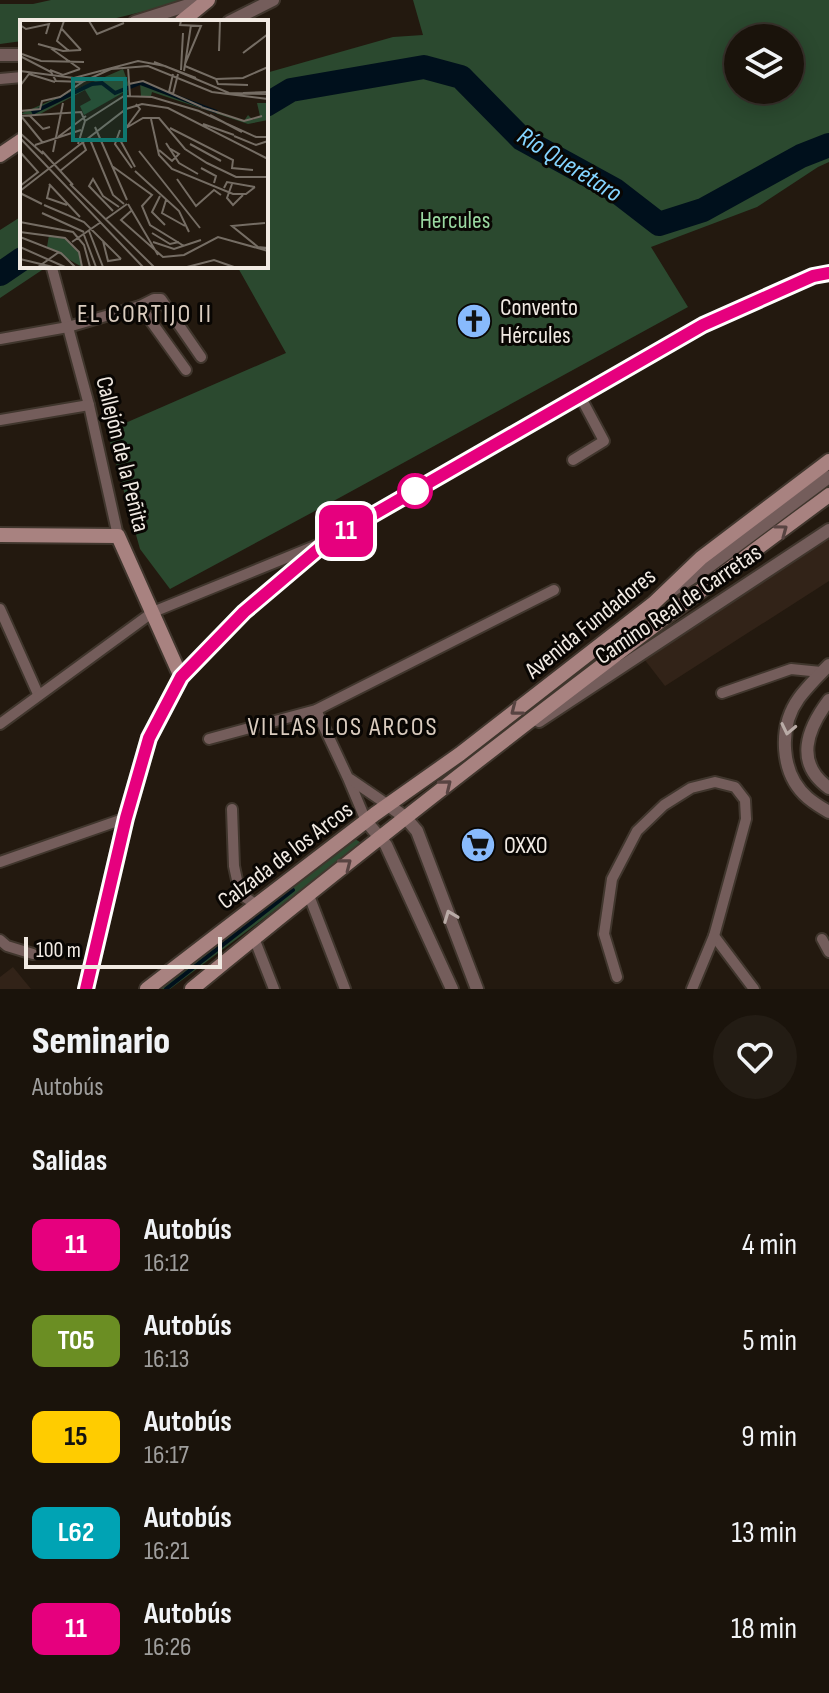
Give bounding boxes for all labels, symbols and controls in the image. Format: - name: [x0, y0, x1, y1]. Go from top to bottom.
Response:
- inset map: [20, 20, 268, 268]
- map controls: [724, 24, 804, 104]
- button: layers: [724, 24, 804, 104]
- water label: Río Querétaro: [511, 121, 627, 210]
- park label: Hercules: [420, 206, 490, 235]
- place label: Convento Hércules: [500, 293, 578, 350]
- district label: EL CORTIJO II: [77, 299, 213, 330]
- church icon: Convento Hércules: [455, 302, 493, 340]
- street label: Callejón de la Peñita: [89, 373, 156, 535]
- unlabelled marker: [398, 474, 432, 508]
- line badge: 11: [310, 505, 382, 557]
- text: 11: [335, 514, 357, 547]
- one-way arrow: [774, 525, 788, 540]
- street label: Camino Real de Carretas: [590, 538, 767, 671]
- street label: Avenida Fundadores: [518, 562, 662, 686]
- one-way arrow: [510, 700, 525, 714]
- district label: VILLAS LOS ARCOS: [247, 712, 439, 743]
- one-way arrow: [780, 721, 797, 735]
- one-way arrow: [437, 780, 451, 795]
- street label: Calzada de los Arcos: [212, 795, 359, 916]
- supermarket icon: OXXO: [459, 826, 497, 864]
- place label: OXXO: [504, 831, 548, 860]
- one-way arrow: [337, 859, 352, 873]
- one-way arrow: [443, 910, 460, 924]
- scale bar: [24, 933, 222, 969]
- text: 100 m: [36, 937, 81, 964]
- button: heart: [713, 1015, 797, 1099]
- text: Seminario: [32, 1019, 170, 1064]
- text: Autobús: [32, 1072, 104, 1103]
- text: Salidas: [32, 1143, 107, 1179]
- text: Autobús: [144, 1212, 232, 1248]
- text: 4 min: [742, 1227, 797, 1263]
- text: 11: [65, 1228, 87, 1261]
- text: 16:12: [144, 1248, 190, 1279]
- text: Autobús: [144, 1308, 232, 1344]
- text: 5 min: [743, 1323, 797, 1359]
- text: T05: [57, 1324, 95, 1357]
- text: 16:13: [144, 1344, 189, 1375]
- text: Autobús: [144, 1404, 232, 1440]
- text: 9 min: [741, 1419, 797, 1455]
- text: 15: [64, 1420, 88, 1453]
- text: 16:17: [144, 1440, 189, 1471]
- text: Autobús: [144, 1500, 232, 1536]
- text: 13 min: [731, 1515, 797, 1551]
- text: L62: [58, 1516, 94, 1549]
- text: 16:21: [144, 1536, 189, 1567]
- text: Autobús: [144, 1596, 232, 1632]
- text: 18 min: [731, 1611, 797, 1647]
- text: 11: [65, 1612, 87, 1645]
- text: 16:26: [144, 1632, 192, 1663]

